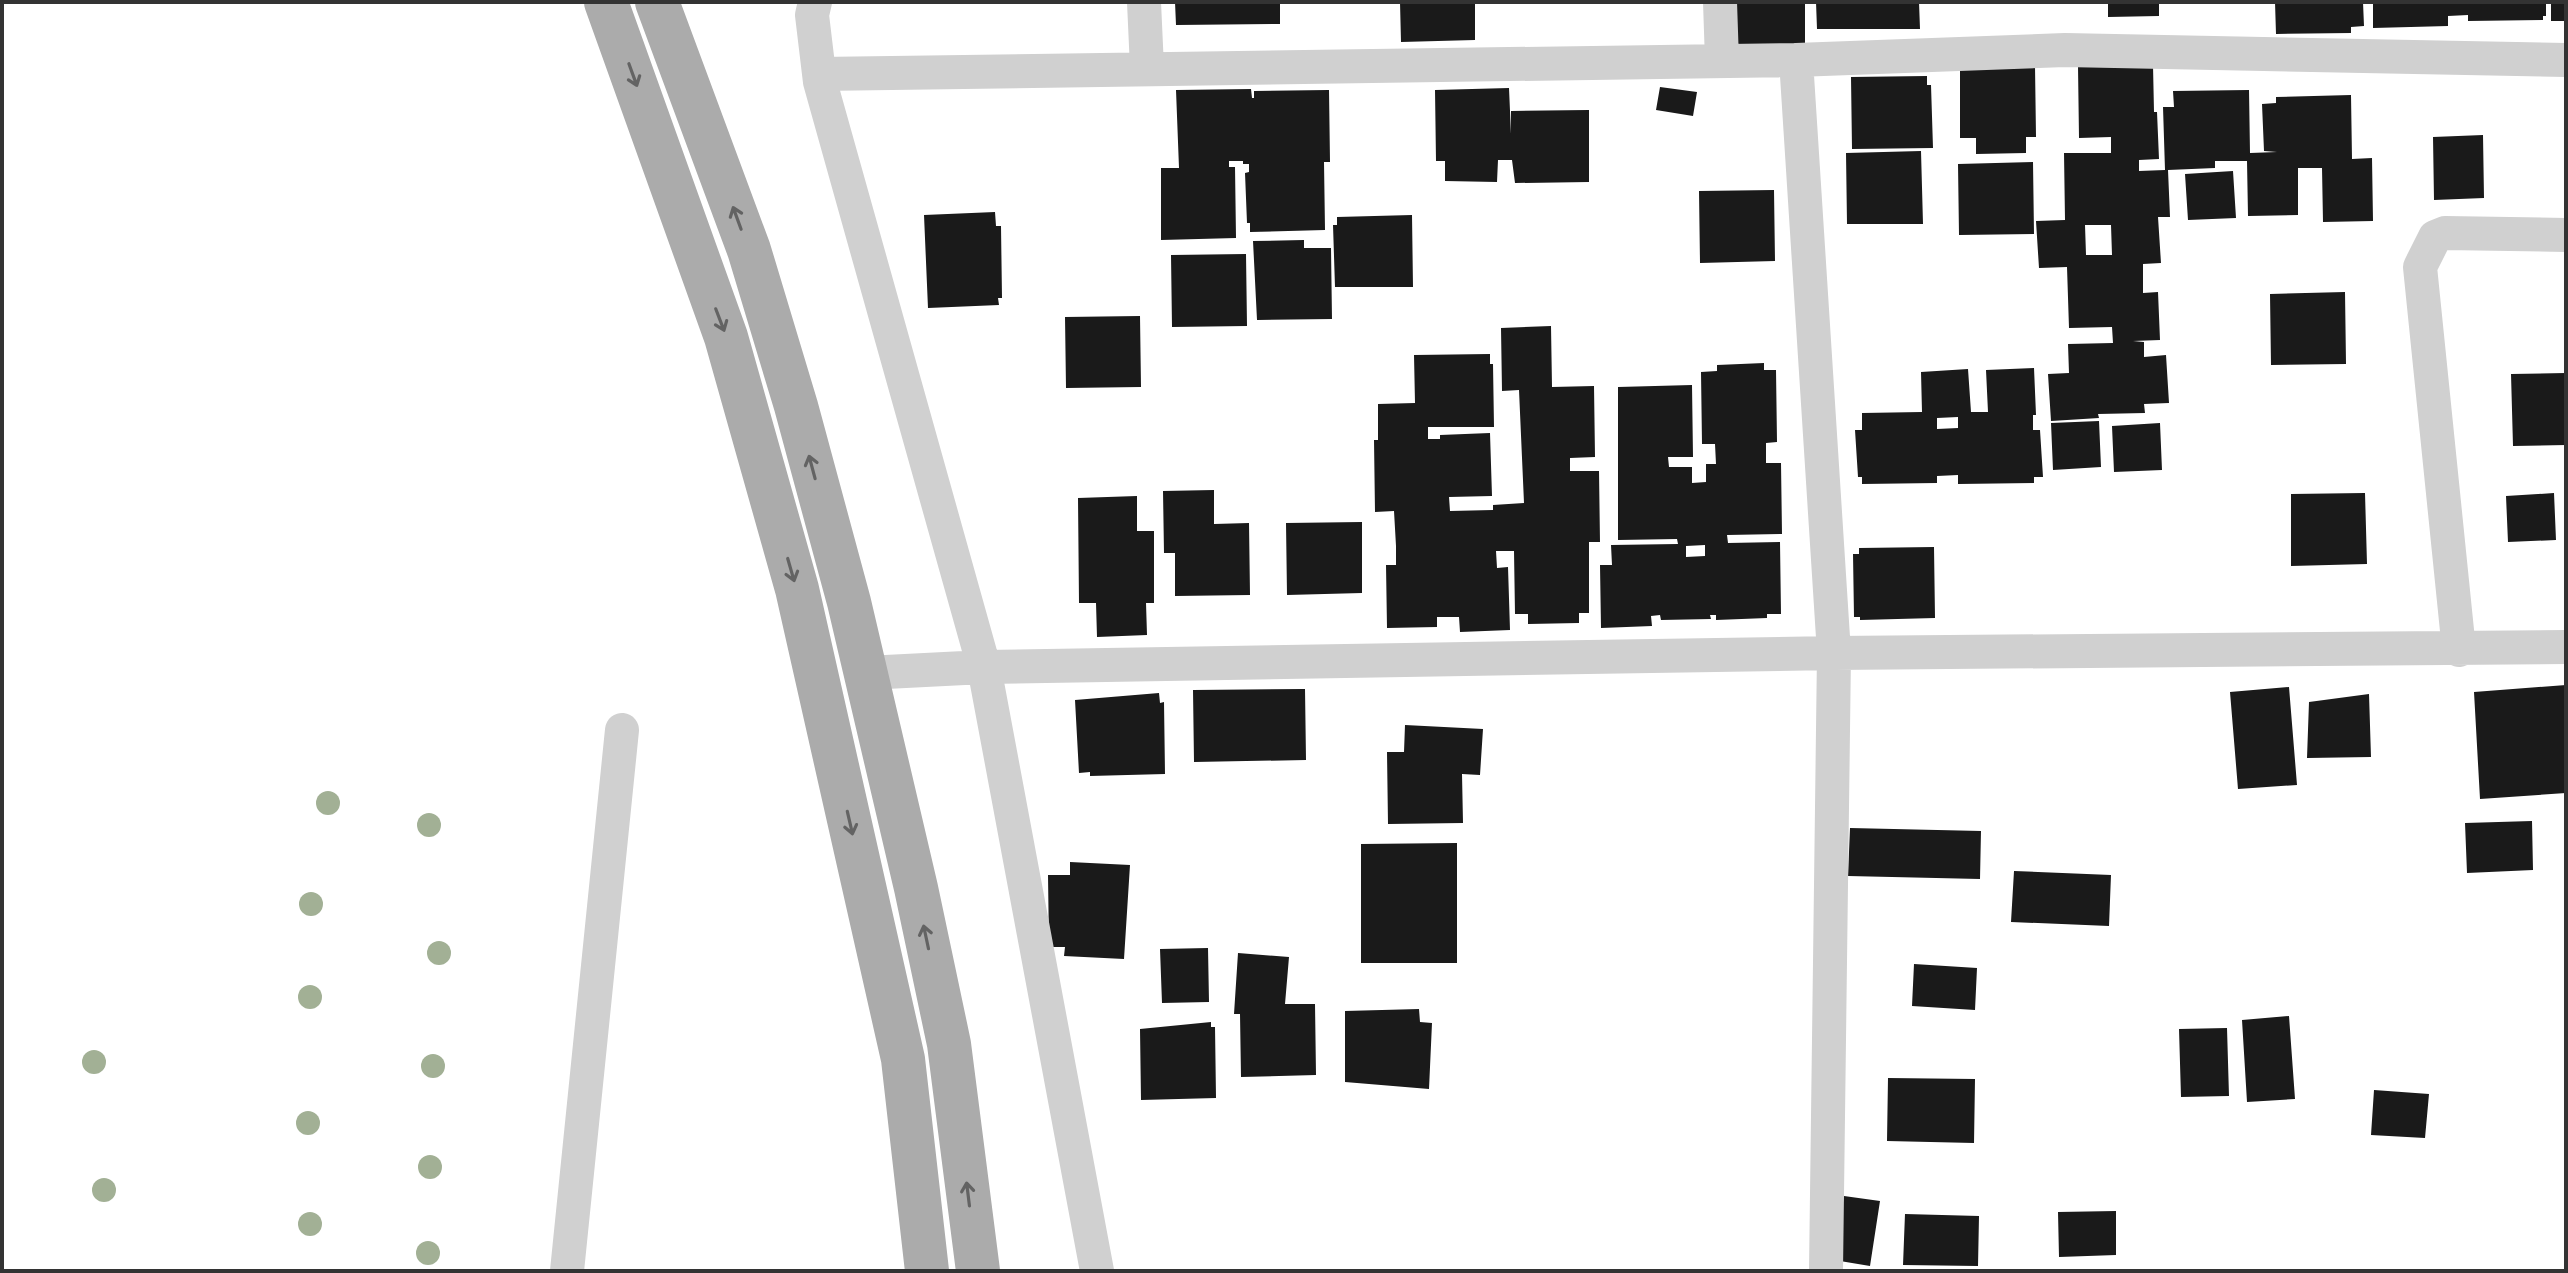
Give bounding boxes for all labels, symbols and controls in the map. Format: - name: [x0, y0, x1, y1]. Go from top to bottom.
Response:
- one-way arrow: [627, 62, 641, 87]
- one-way arrow: [729, 206, 744, 231]
- one-way arrow: [714, 307, 728, 332]
- one-way arrow: [804, 454, 819, 480]
- one-way arrow: [785, 557, 799, 582]
- one-way arrow: [843, 810, 858, 836]
- one-way arrow: [918, 925, 933, 950]
- one-way arrow: [960, 1182, 975, 1207]

